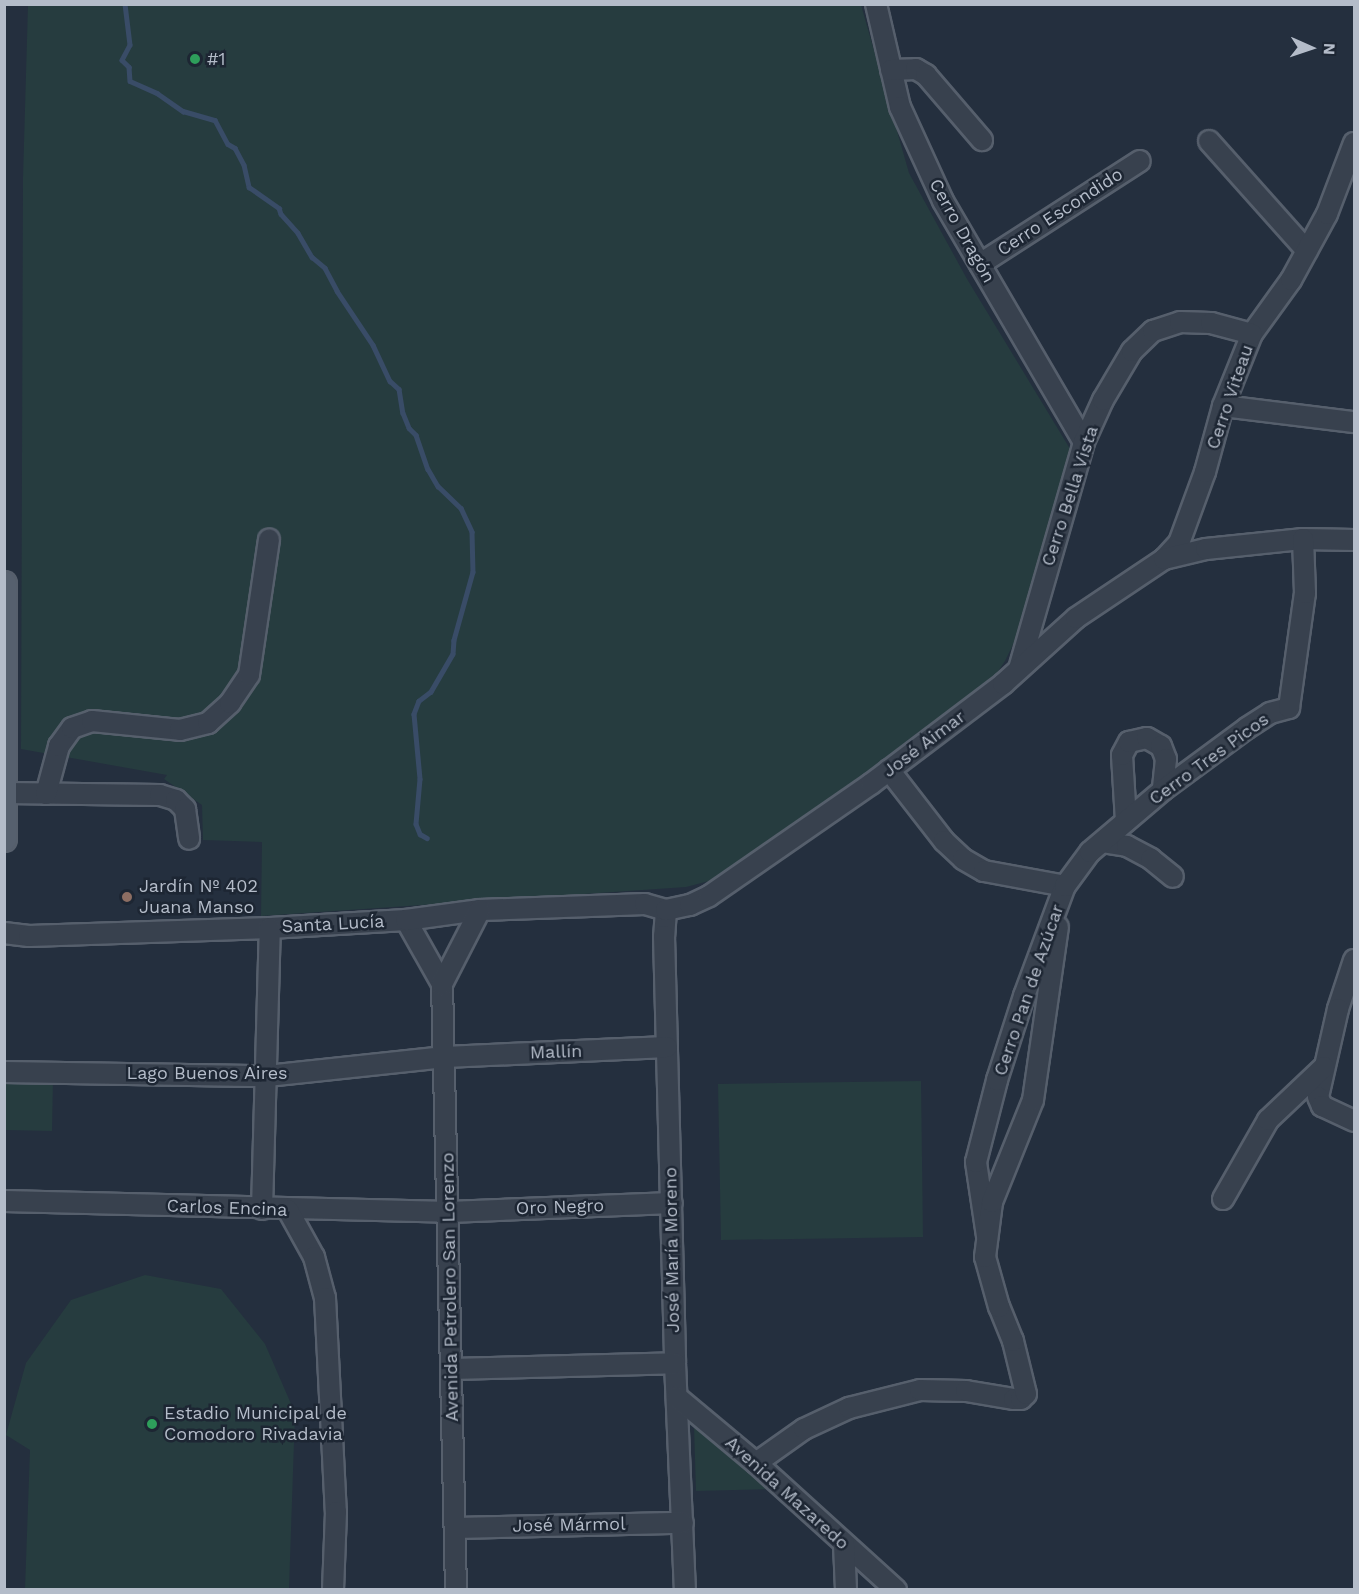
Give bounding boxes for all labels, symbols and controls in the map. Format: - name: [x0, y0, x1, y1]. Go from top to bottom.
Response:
- north arrow: [1281, 18, 1341, 78]
- text: N: [1320, 43, 1339, 55]
- place label: #1: [207, 48, 226, 70]
- marker: #1: [188, 52, 202, 66]
- street label: Cerro Escondido: [993, 163, 1127, 261]
- street label: Cerro Dragón: [924, 175, 1000, 287]
- street label: Cerro Viteau: [1202, 342, 1258, 452]
- street label: Cerro Bella Vista: [1037, 423, 1103, 569]
- street label: José Aimar: [878, 706, 970, 782]
- street label: Cerro Tres Picos: [1145, 708, 1273, 810]
- place label: Jardín Nº 402 Juana Manso: [139, 876, 258, 918]
- marker: Jardín Nº 402 Juana Manso: [120, 890, 134, 904]
- street label: Cerro Pan de Azúcar: [989, 901, 1069, 1079]
- street label: Santa Lucía: [281, 911, 385, 937]
- street label: Mallín: [529, 1040, 583, 1064]
- street label: Lago Buenos Aires: [126, 1062, 288, 1084]
- street label: Avenida Petrolero San Lorenzo: [437, 1152, 463, 1422]
- street label: José María Moreno: [660, 1167, 684, 1333]
- street label: Carlos Encina: [166, 1195, 288, 1221]
- street label: Oro Negro: [516, 1195, 604, 1219]
- place label: Estadio Municipal de Comodoro Rivadavia: [164, 1403, 348, 1446]
- marker: Estadio Municipal de Comodoro Rivadavia: [145, 1417, 159, 1431]
- street label: Avenida Mazaredo: [721, 1432, 853, 1554]
- street label: José Mármol: [512, 1513, 626, 1537]

